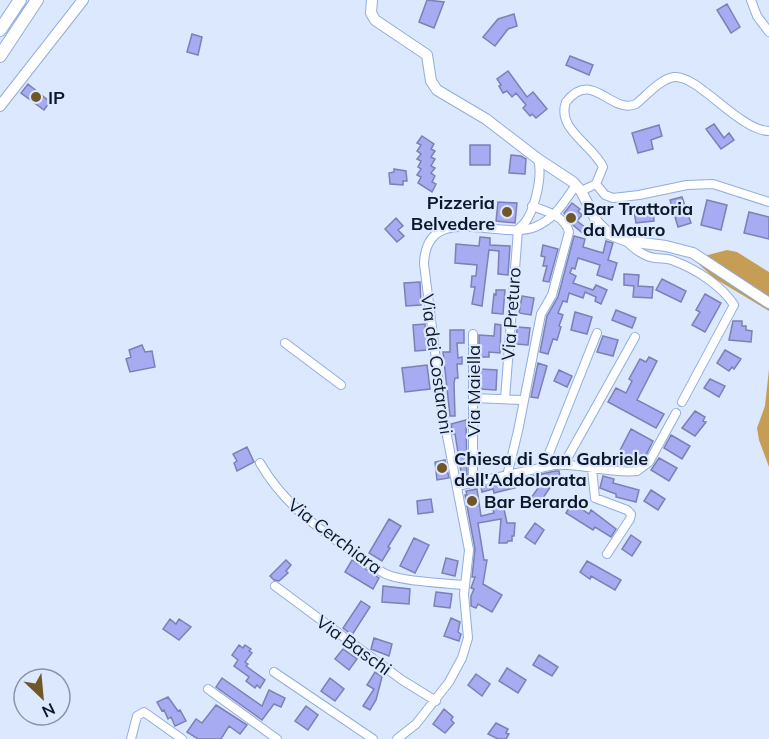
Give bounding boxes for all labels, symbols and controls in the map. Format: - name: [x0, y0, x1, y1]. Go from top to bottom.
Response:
- place label: IP: [48, 86, 65, 109]
- marker: IP: [29, 90, 43, 104]
- place label: Pizzeria Belvedere: [411, 191, 495, 235]
- place label: Bar Trattoria da Mauro: [583, 197, 693, 241]
- marker: Pizzeria Belvedere: [500, 205, 514, 219]
- marker: Bar Trattoria da Mauro: [564, 211, 578, 225]
- street label: Via Preturo: [496, 267, 526, 361]
- street label: Via dei Costaroni: [416, 292, 458, 436]
- street label: Via Maiella: [462, 345, 485, 437]
- place label: Chiesa di San Gabriele dell'Addolorata: [454, 447, 648, 491]
- marker: Chiesa di San Gabriele dell'Addolorata: [435, 461, 449, 475]
- place label: Bar Berardo: [484, 490, 589, 513]
- street label: Via Cerchiara: [283, 493, 387, 579]
- marker: Bar Berardo: [465, 494, 479, 508]
- street label: Via Baschi: [312, 610, 396, 680]
- north arrow: [12, 667, 72, 727]
- text: N: [39, 699, 58, 722]

